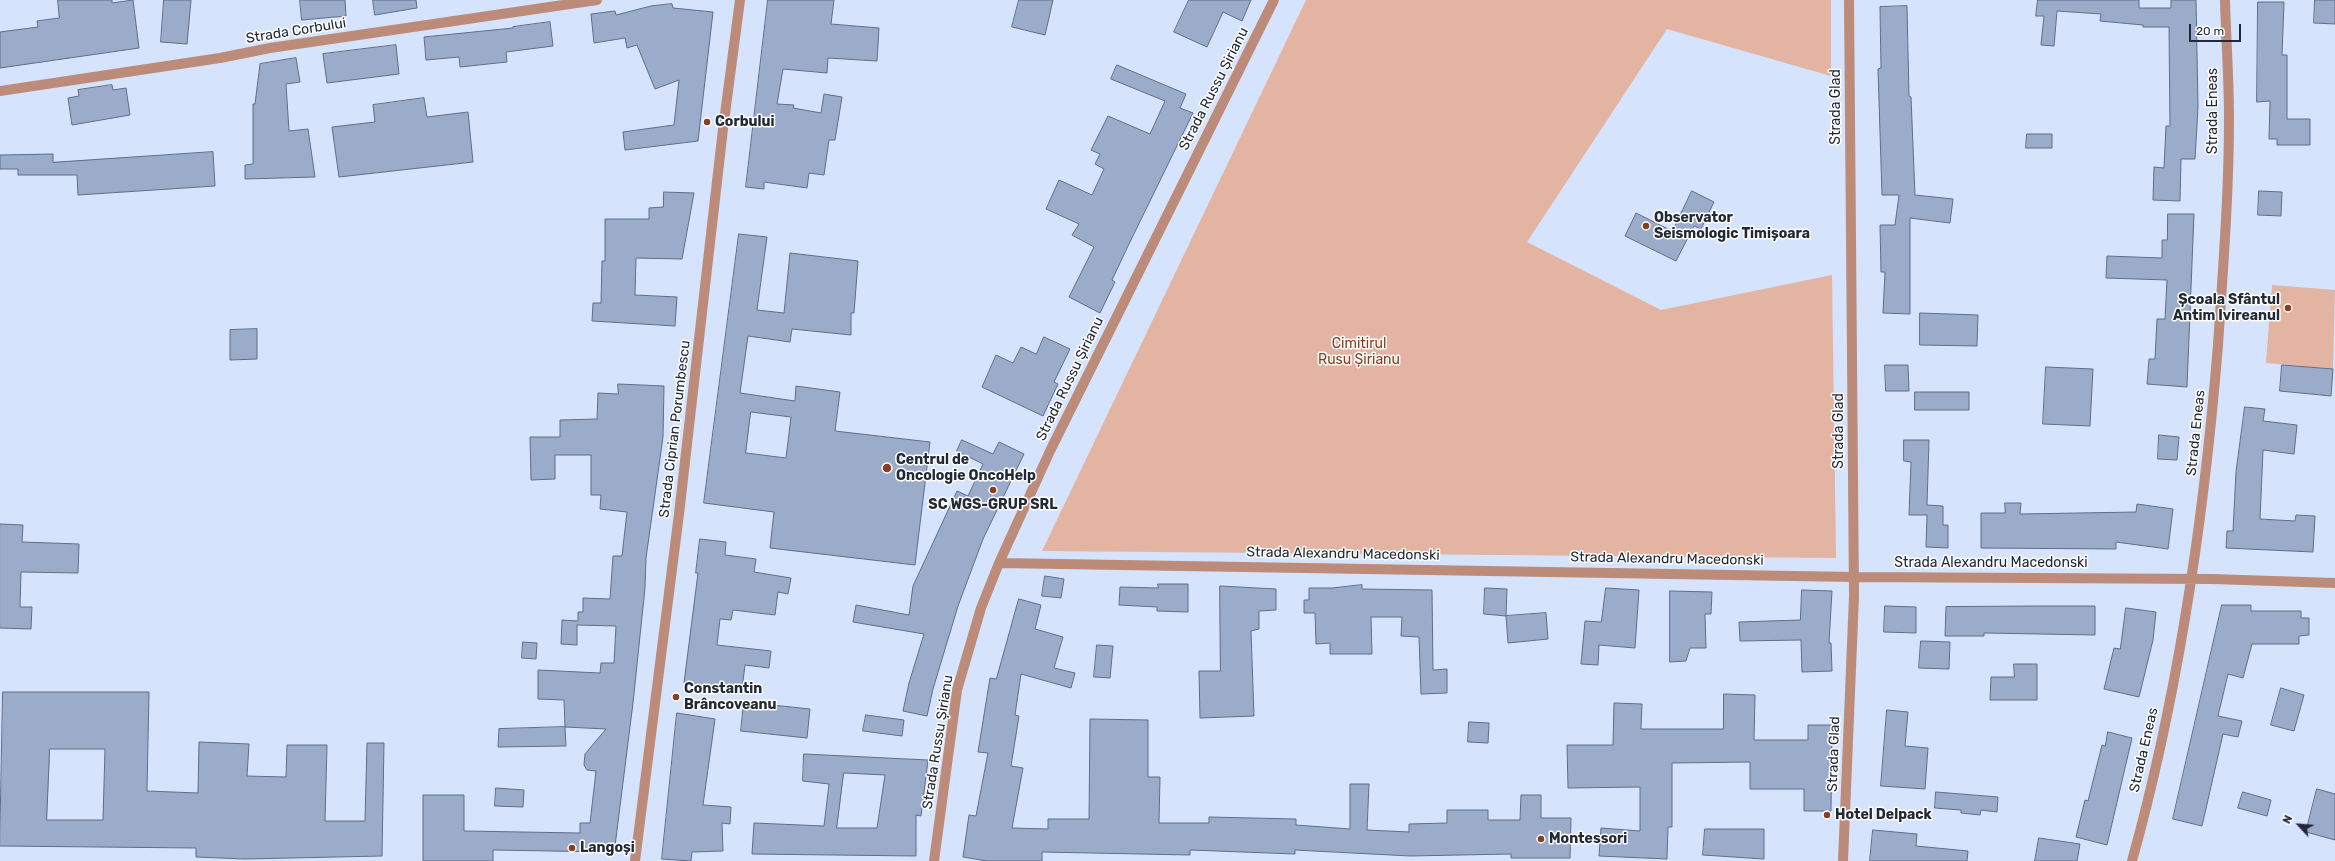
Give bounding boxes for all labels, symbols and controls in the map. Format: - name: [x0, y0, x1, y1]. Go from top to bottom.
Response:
- street label: Strada Corbului: [245, 15, 347, 47]
- scale bar: [2191, 16, 2243, 42]
- text: 20 m: [2196, 24, 2224, 38]
- street label: Strada Russu Șirianu: [1176, 25, 1252, 153]
- street label: Strada Eneas: [2205, 68, 2221, 154]
- street label: Strada Glad: [1828, 69, 1844, 145]
- place label: Corbului: [715, 114, 775, 130]
- marker: Corbului: [702, 117, 712, 127]
- place label: Observator Seismologic Timișoara: [1654, 210, 1810, 242]
- marker: Observator Seismologic Timișoara: [1641, 221, 1651, 231]
- place label: Școala Sfântul Antim Ivireanul: [2173, 292, 2280, 324]
- marker: Școala Sfântul Antim Ivireanul: [2283, 303, 2293, 313]
- street label: Strada Russu Șirianu: [1033, 314, 1107, 444]
- park label: Cimitirul Rusu Șirianu: [1318, 336, 1400, 368]
- street label: Strada Ciprian Porumbescu: [656, 339, 694, 519]
- street label: Strada Eneas: [2183, 389, 2209, 477]
- street label: Strada Glad: [1831, 393, 1847, 469]
- place label: Centrul de Oncologie OncoHelp: [896, 452, 1036, 484]
- marker: Centrul de Oncologie OncoHelp: [881, 462, 893, 474]
- marker: SC WGS-GRUP SRL: [988, 485, 998, 495]
- place label: SC WGS-GRUP SRL: [928, 497, 1058, 513]
- street label: Strada Alexandru Macedonski: [1246, 544, 1440, 564]
- street label: Strada Alexandru Macedonski: [1570, 549, 1764, 569]
- street label: Strada Alexandru Macedonski: [1894, 555, 2088, 571]
- street label: Strada Russu Șirianu: [919, 674, 957, 810]
- place label: Constantin Brâncoveanu: [684, 681, 776, 714]
- marker: Constantin Brâncoveanu: [671, 692, 681, 702]
- street label: Strada Eneas: [2126, 706, 2162, 794]
- street label: Strada Glad: [1824, 716, 1844, 792]
- north arrow: [2279, 805, 2319, 845]
- place label: Hotel Delpack: [1835, 807, 1932, 823]
- marker: Hotel Delpack: [1822, 810, 1832, 820]
- text: N: [2280, 813, 2295, 826]
- place label: Montessori: [1549, 831, 1627, 847]
- marker: Montessori: [1536, 834, 1546, 844]
- place label: Langoși: [580, 840, 635, 856]
- marker: Langoși: [567, 843, 577, 853]

